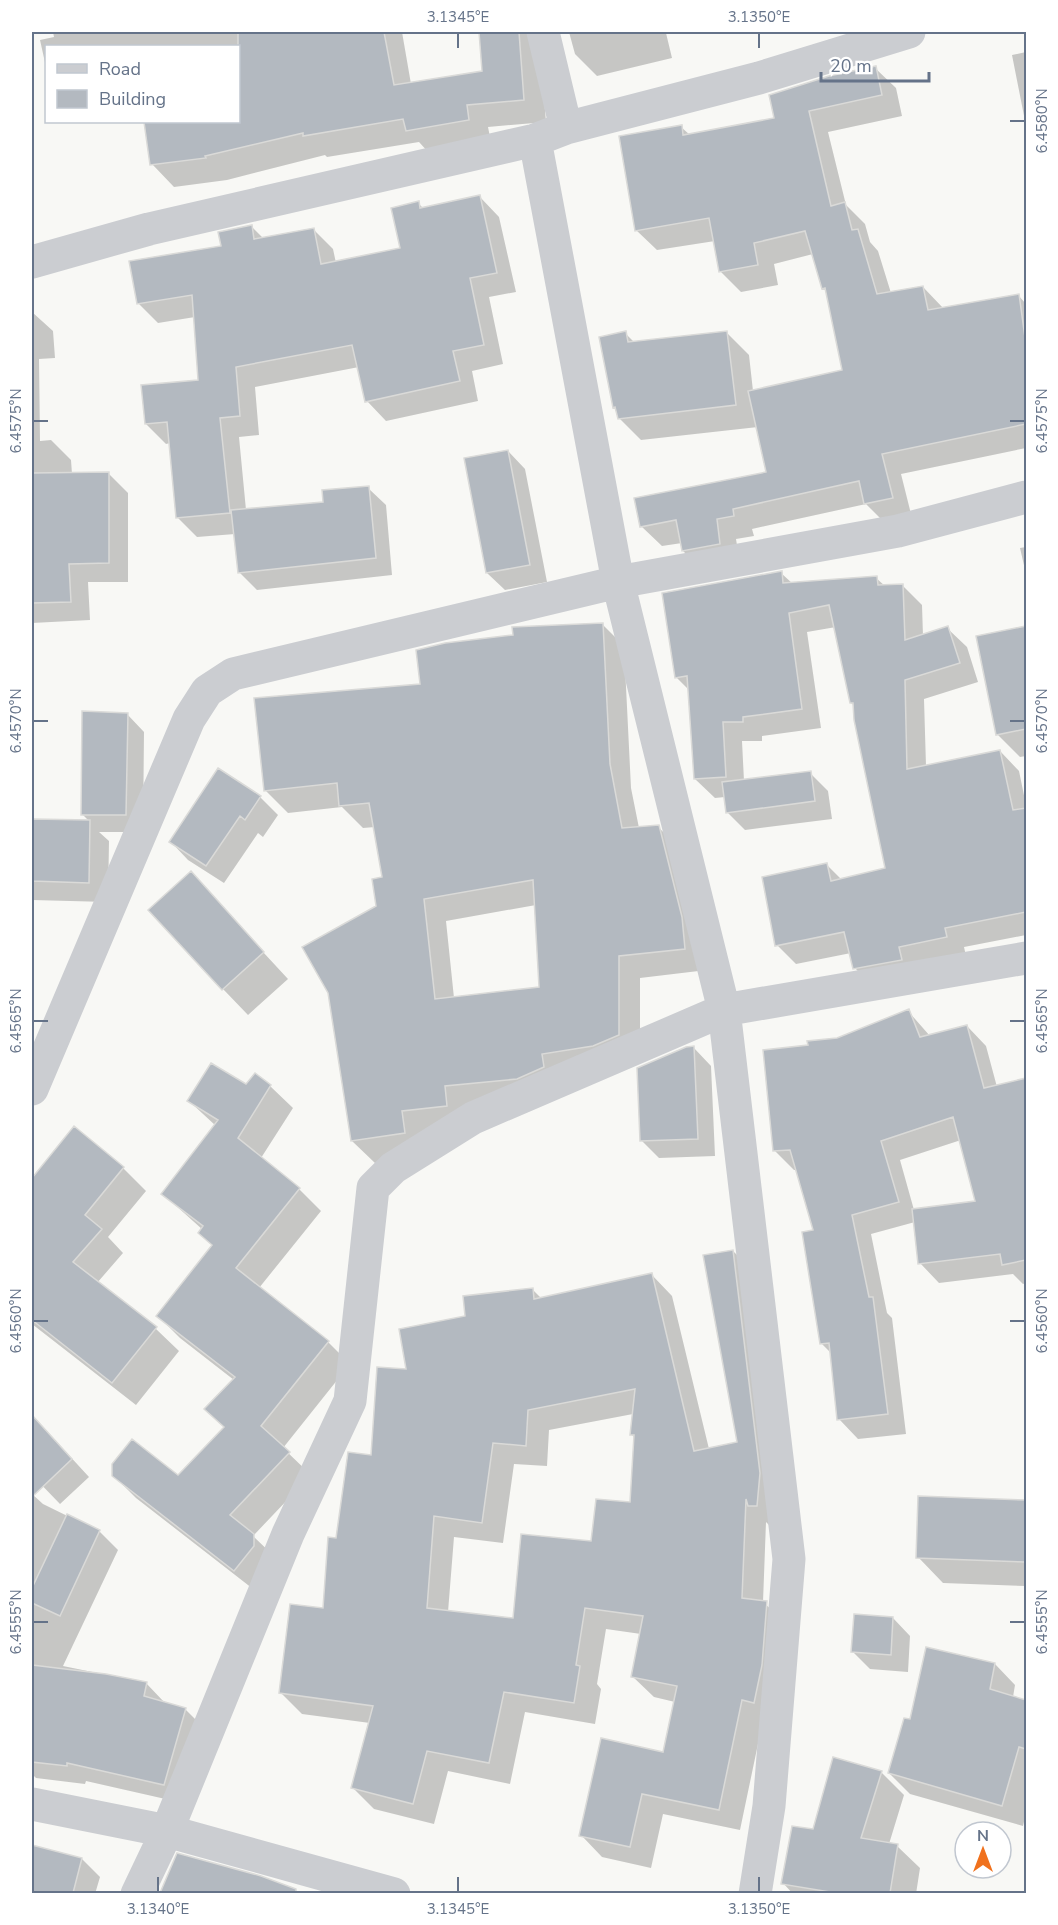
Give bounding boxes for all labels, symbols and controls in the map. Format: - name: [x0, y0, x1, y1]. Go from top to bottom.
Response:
- text: 3.1345°E: [427, 7, 489, 27]
- text: 3.1350°E: [728, 7, 790, 27]
- legend: [45, 45, 240, 123]
- scale bar: [821, 45, 929, 83]
- text: 20 m: [830, 54, 872, 78]
- text: Road: [99, 57, 141, 81]
- text: Building: [99, 87, 166, 111]
- text: 6.4580°N: [1032, 88, 1052, 154]
- text: 6.4575°N: [6, 388, 26, 454]
- text: 6.4575°N: [1032, 388, 1052, 454]
- text: 6.4570°N: [6, 688, 26, 754]
- text: 6.4570°N: [1032, 688, 1052, 754]
- text: 6.4565°N: [6, 988, 26, 1054]
- text: 6.4565°N: [1032, 988, 1052, 1054]
- text: 6.4560°N: [6, 1288, 26, 1354]
- text: 6.4560°N: [1032, 1288, 1052, 1354]
- text: 6.4555°N: [6, 1589, 26, 1655]
- text: 6.4555°N: [1032, 1589, 1052, 1655]
- north arrow: [953, 1820, 1013, 1880]
- text: N: [977, 1825, 989, 1847]
- text: 3.1340°E: [127, 1899, 189, 1919]
- text: 3.1345°E: [427, 1899, 489, 1919]
- text: 3.1350°E: [728, 1899, 790, 1919]

